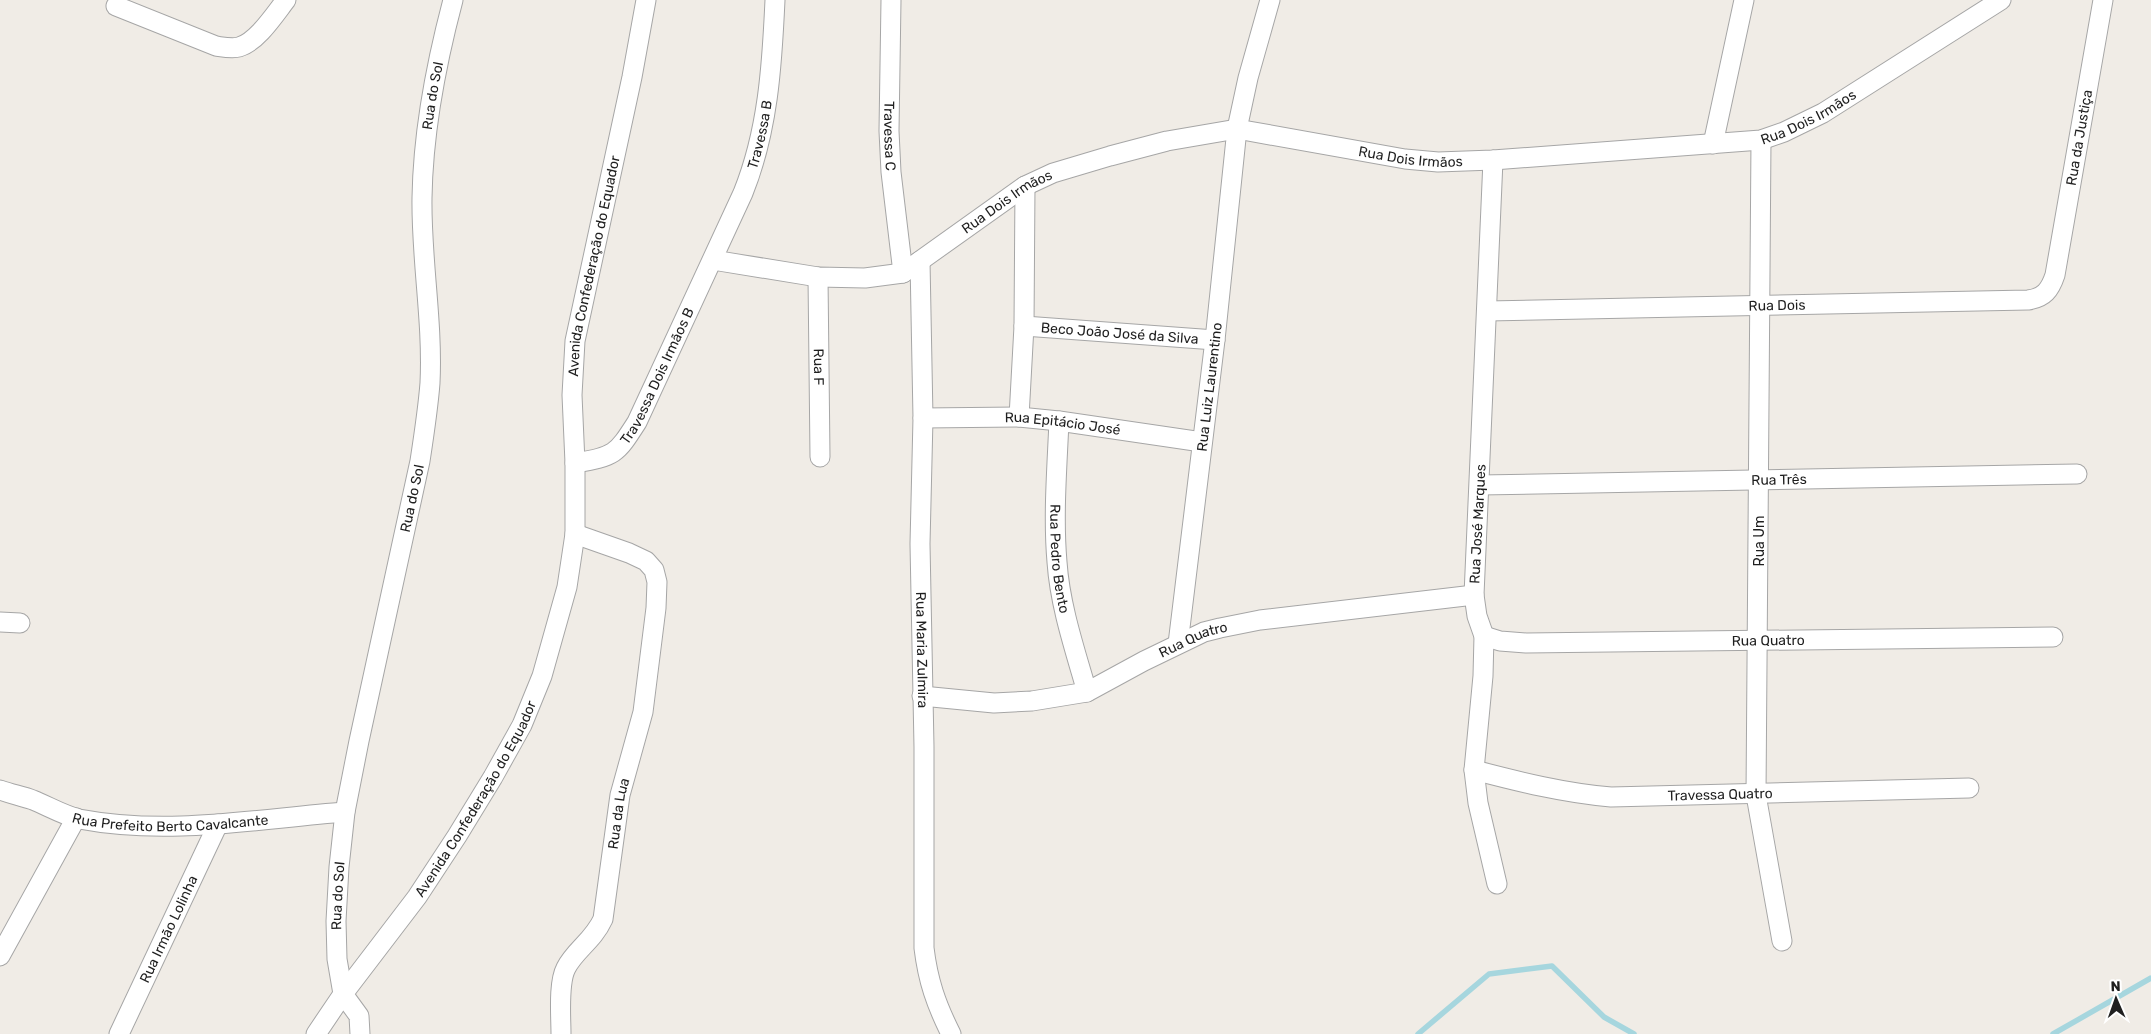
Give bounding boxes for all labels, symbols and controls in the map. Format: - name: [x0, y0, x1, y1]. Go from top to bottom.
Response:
- street label: Rua do Sol: [418, 60, 447, 131]
- street label: Rua Dois Irmãos: [1758, 86, 1859, 148]
- street label: Rua da Justiça: [2062, 88, 2096, 187]
- street label: Travessa B: [744, 99, 775, 171]
- street label: Travessa C: [880, 101, 899, 171]
- street label: Rua Dois Irmãos: [1357, 142, 1463, 171]
- street label: Avenida Confederação do Equador: [565, 153, 623, 377]
- street label: Rua Dois Irmãos: [958, 166, 1055, 237]
- street label: Rua Dois: [1748, 296, 1806, 314]
- street label: Travessa Dois Irmãos B: [616, 305, 697, 447]
- street label: Beco João José da Silva: [1040, 319, 1199, 347]
- street label: Rua Luiz Laurentino: [1193, 322, 1225, 452]
- street label: Rua F: [810, 348, 828, 386]
- street label: Rua Epitácio José: [1005, 408, 1122, 438]
- street label: Rua do Sol: [396, 463, 428, 534]
- street label: Rua José Marques: [1466, 464, 1490, 584]
- street label: Rua Três: [1751, 470, 1807, 489]
- street label: Rua Pedro Bento: [1047, 504, 1073, 615]
- street label: Rua Um: [1751, 515, 1768, 567]
- street label: Rua Maria Zulmira: [912, 592, 932, 708]
- street label: Rua Quatro: [1156, 618, 1229, 661]
- street label: Rua Quatro: [1732, 631, 1805, 649]
- street label: Avenida Confederação do Equador: [411, 697, 540, 900]
- street label: Rua da Lua: [604, 776, 633, 850]
- street label: Travessa Quatro: [1668, 784, 1773, 804]
- street label: Rua Prefeito Berto Cavalcante: [70, 809, 269, 835]
- street label: Rua do Sol: [328, 861, 348, 930]
- street label: Rua Irmão Lolinha: [136, 873, 201, 986]
- north arrow: [2091, 974, 2141, 1024]
- text: N: [2110, 978, 2121, 995]

